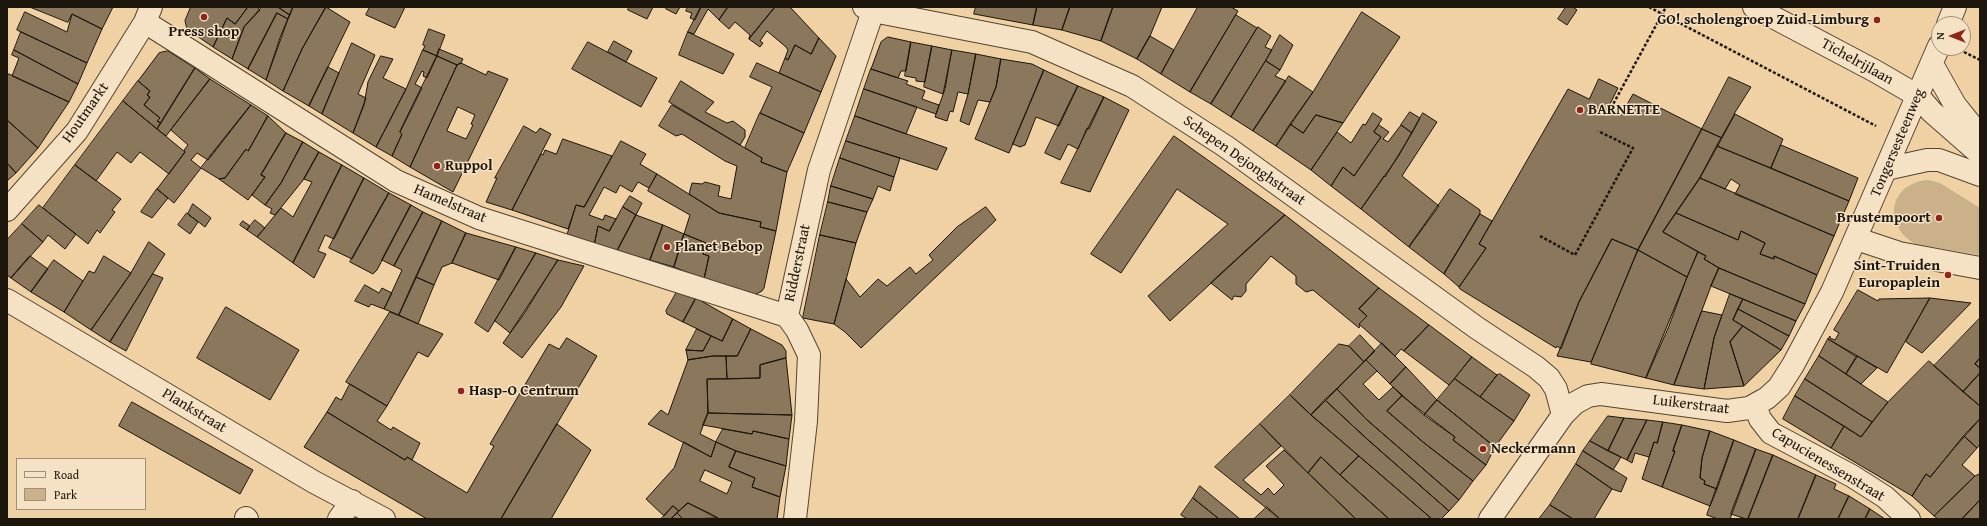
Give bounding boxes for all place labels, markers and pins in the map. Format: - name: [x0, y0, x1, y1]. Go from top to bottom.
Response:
- place label: GO! scholengroep Zuid-Limburg: [1657, 11, 1869, 29]
- marker: Press shop: [199, 12, 209, 22]
- marker: GO! scholengroep Zuid-Limburg: [1872, 15, 1882, 25]
- place label: Press shop: [169, 23, 239, 41]
- place label: BARNETTE: [1588, 101, 1660, 119]
- marker: BARNETTE: [1575, 105, 1585, 115]
- place label: Ruppol: [445, 157, 493, 175]
- marker: Ruppol: [432, 161, 442, 171]
- place label: Brustempoort: [1837, 209, 1931, 227]
- marker: Brustempoort: [1934, 213, 1944, 223]
- place label: Planet Bebop: [675, 238, 763, 256]
- marker: Planet Bebop: [662, 242, 672, 252]
- place label: Sint-Truiden Europaplein: [1854, 257, 1940, 292]
- marker: Sint-Truiden Europaplein: [1943, 270, 1953, 280]
- place label: Hasp-O Centrum: [469, 382, 579, 400]
- marker: Hasp-O Centrum: [456, 386, 466, 396]
- place label: Neckermann: [1491, 440, 1576, 458]
- marker: Neckermann: [1478, 444, 1488, 454]

